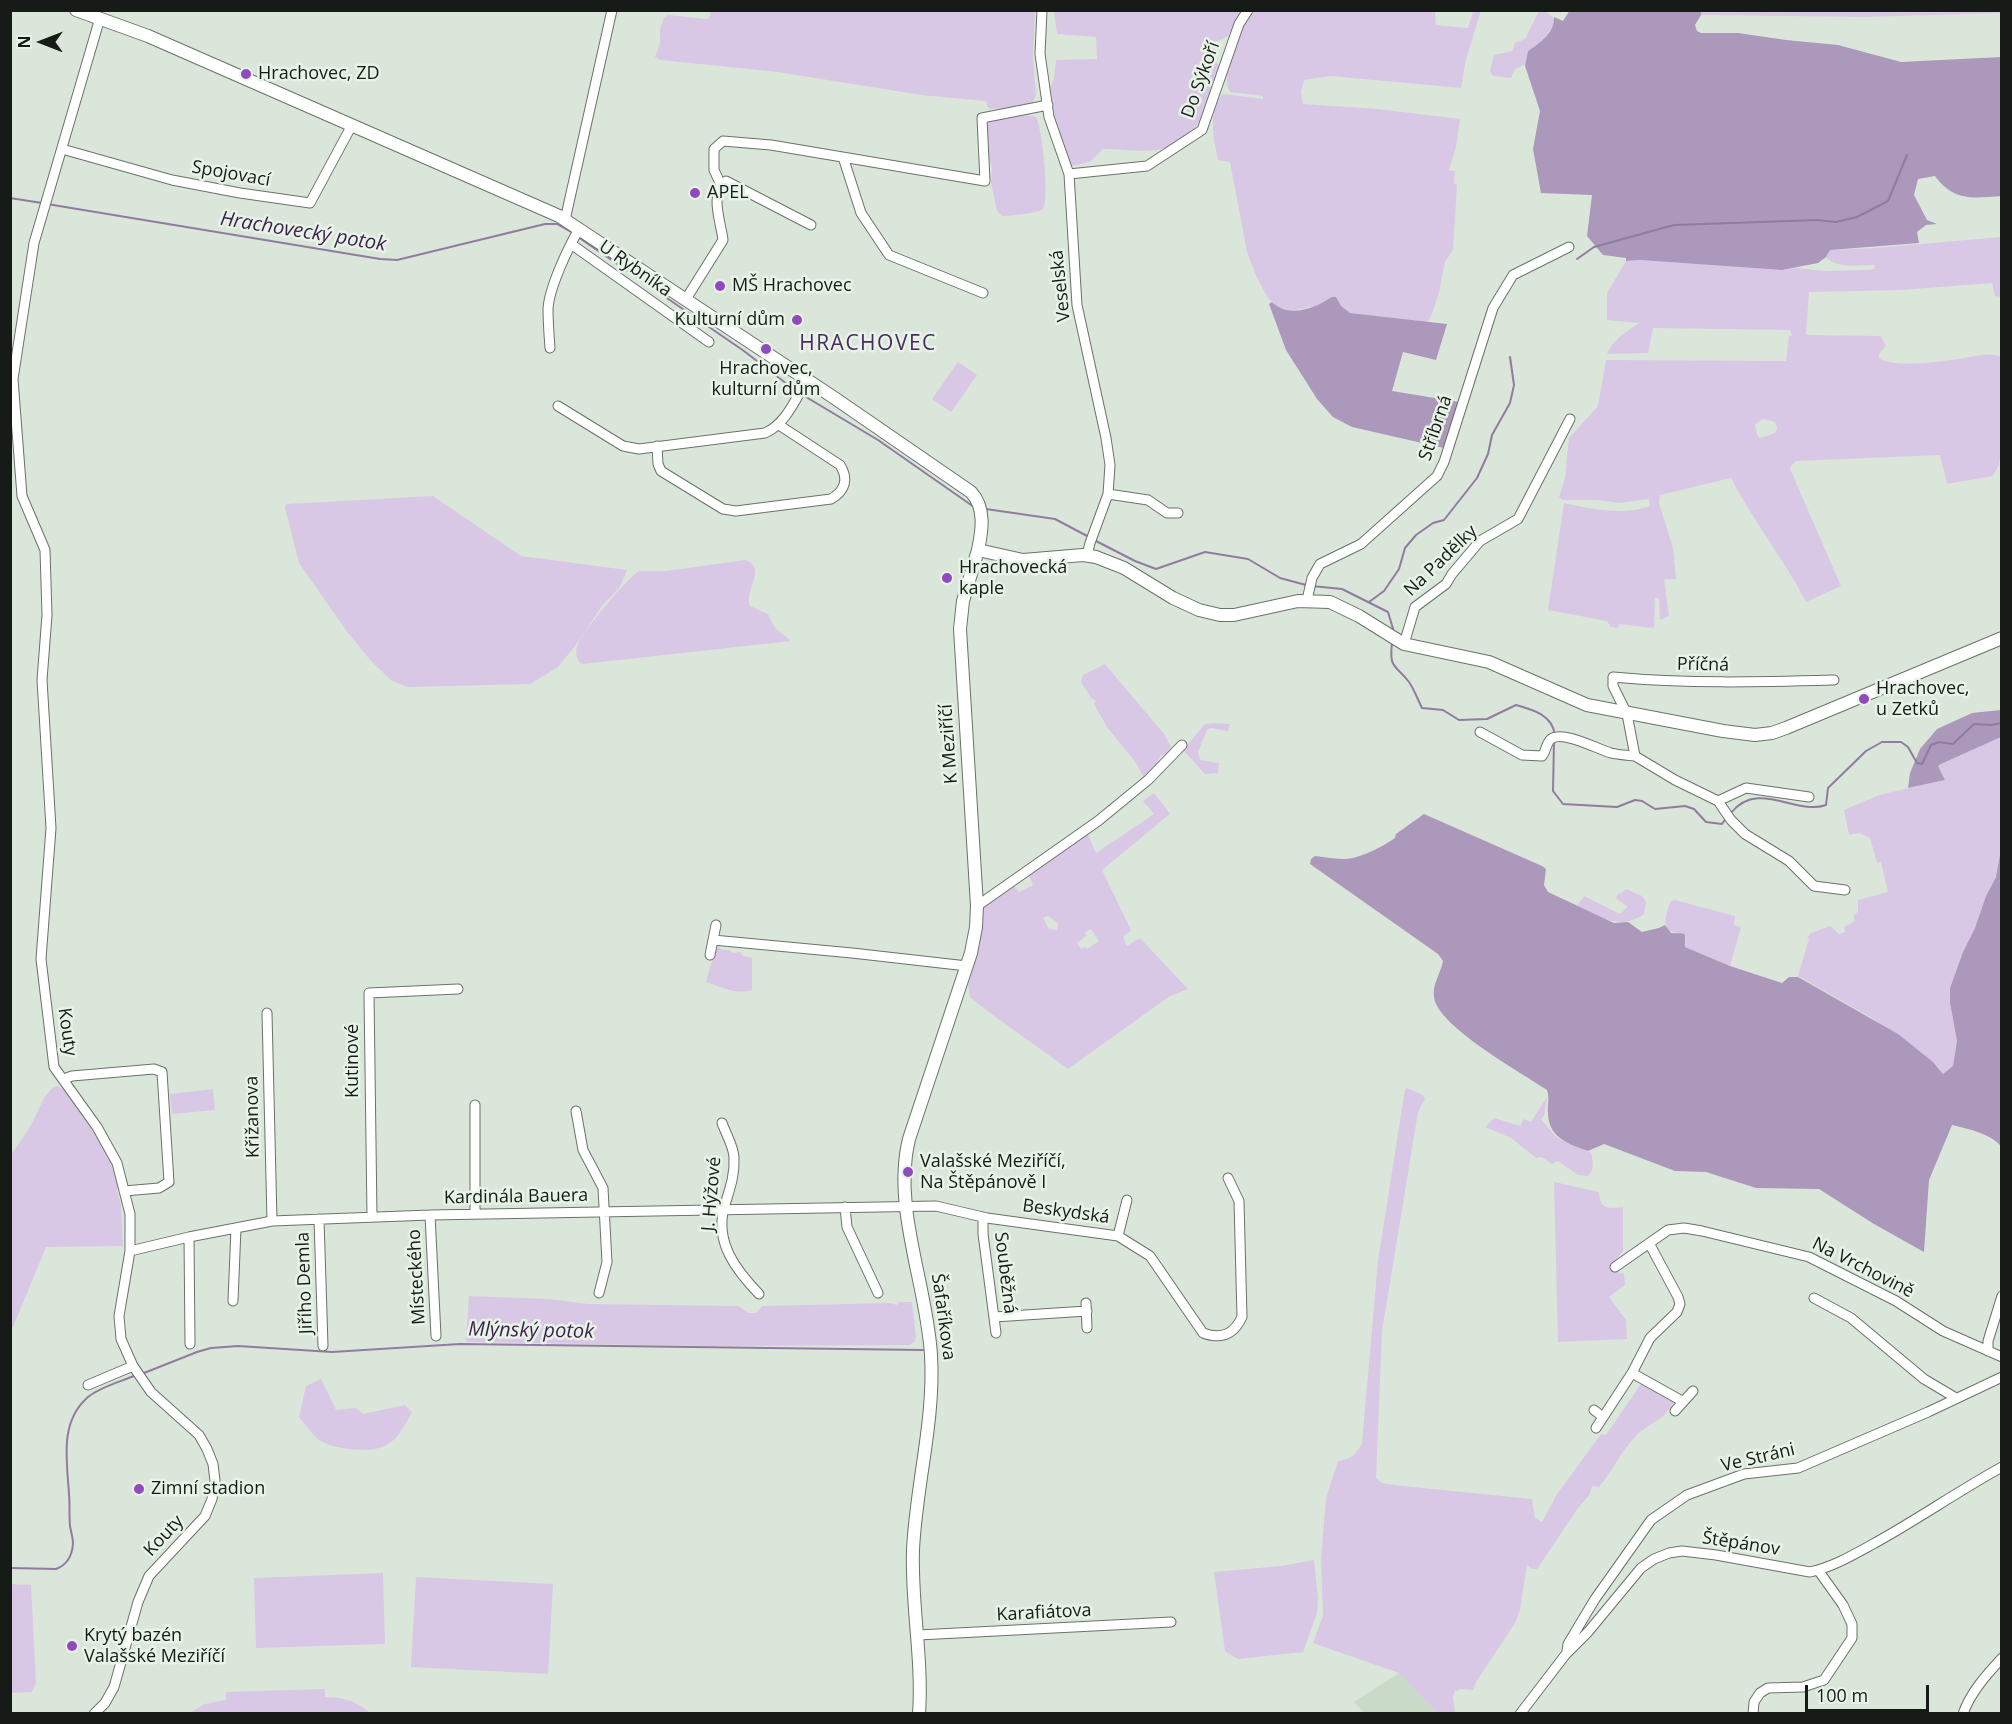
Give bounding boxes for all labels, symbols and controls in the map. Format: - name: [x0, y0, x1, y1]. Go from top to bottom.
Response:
- north arrow: [12, 12, 72, 72]
- text: N: [13, 36, 35, 49]
- street label: Do Sýkoří: [1177, 39, 1225, 121]
- place label: Hrachovec, ZD: [258, 63, 380, 85]
- marker: Hrachovec, ZD: [239, 67, 253, 81]
- street label: Spojovací: [190, 156, 272, 192]
- place label: APEL: [707, 182, 749, 204]
- marker: APEL: [688, 186, 702, 200]
- water label: Hrachovecký potok: [218, 207, 388, 257]
- street label: U Rybníka: [594, 236, 676, 302]
- street label: Veselská: [1046, 249, 1076, 323]
- place label: MŠ Hrachovec: [732, 275, 852, 297]
- marker: MŠ Hrachovec: [713, 279, 727, 293]
- place label: Kulturní dům: [675, 309, 785, 331]
- marker: Kulturní dům: [790, 313, 804, 327]
- district label: HRACHOVEC: [799, 331, 937, 357]
- marker: Hrachovec, kulturní dům: [759, 342, 773, 356]
- place label: Hrachovec, kulturní dům: [712, 358, 820, 400]
- street label: Stříbrná: [1415, 393, 1457, 463]
- street label: Na Padělky: [1400, 521, 1482, 601]
- place label: Hrachovecká kaple: [959, 557, 1067, 600]
- marker: Hrachovecká kaple: [940, 571, 954, 585]
- street label: Příčná: [1677, 654, 1729, 676]
- place label: Hrachovec, u Zetků: [1876, 678, 1969, 720]
- marker: Hrachovec, u Zetků: [1857, 692, 1871, 706]
- street label: K Meziříčí: [935, 703, 963, 785]
- street label: Kouty: [53, 1007, 81, 1057]
- street label: Kutinové: [342, 1024, 364, 1098]
- street label: Křižanova: [241, 1076, 265, 1158]
- place label: Valašské Meziříčí, Na Štěpánově I: [920, 1151, 1066, 1194]
- street label: J. Hýžové: [698, 1156, 726, 1232]
- marker: Valašské Meziříčí, Na Štěpánově I: [901, 1165, 915, 1179]
- street label: Kardinála Bauera: [444, 1185, 588, 1209]
- street label: Beskydská: [1021, 1195, 1111, 1229]
- street label: Místeckého: [404, 1229, 430, 1325]
- street label: Souběžná: [989, 1231, 1021, 1315]
- street label: Jiřího Demla: [292, 1232, 318, 1334]
- street label: Na Vrchovině: [1808, 1233, 1918, 1303]
- street label: Šafaříkova: [926, 1272, 960, 1362]
- water label: Mlýnský potok: [468, 1318, 594, 1344]
- street label: Ve Stráni: [1719, 1439, 1797, 1477]
- place label: Zimní stadion: [151, 1478, 265, 1500]
- marker: Zimní stadion: [132, 1482, 146, 1496]
- street label: Kouty: [140, 1511, 188, 1561]
- street label: Štěpánov: [1701, 1527, 1781, 1561]
- street label: Karafiátova: [996, 1600, 1092, 1626]
- place label: Krytý bazén Valašské Meziříčí: [84, 1625, 225, 1668]
- marker: Krytý bazén Valašské Meziříčí: [65, 1639, 79, 1653]
- scale bar: [1808, 1673, 1932, 1711]
- text: 100 m: [1816, 1683, 1868, 1707]

